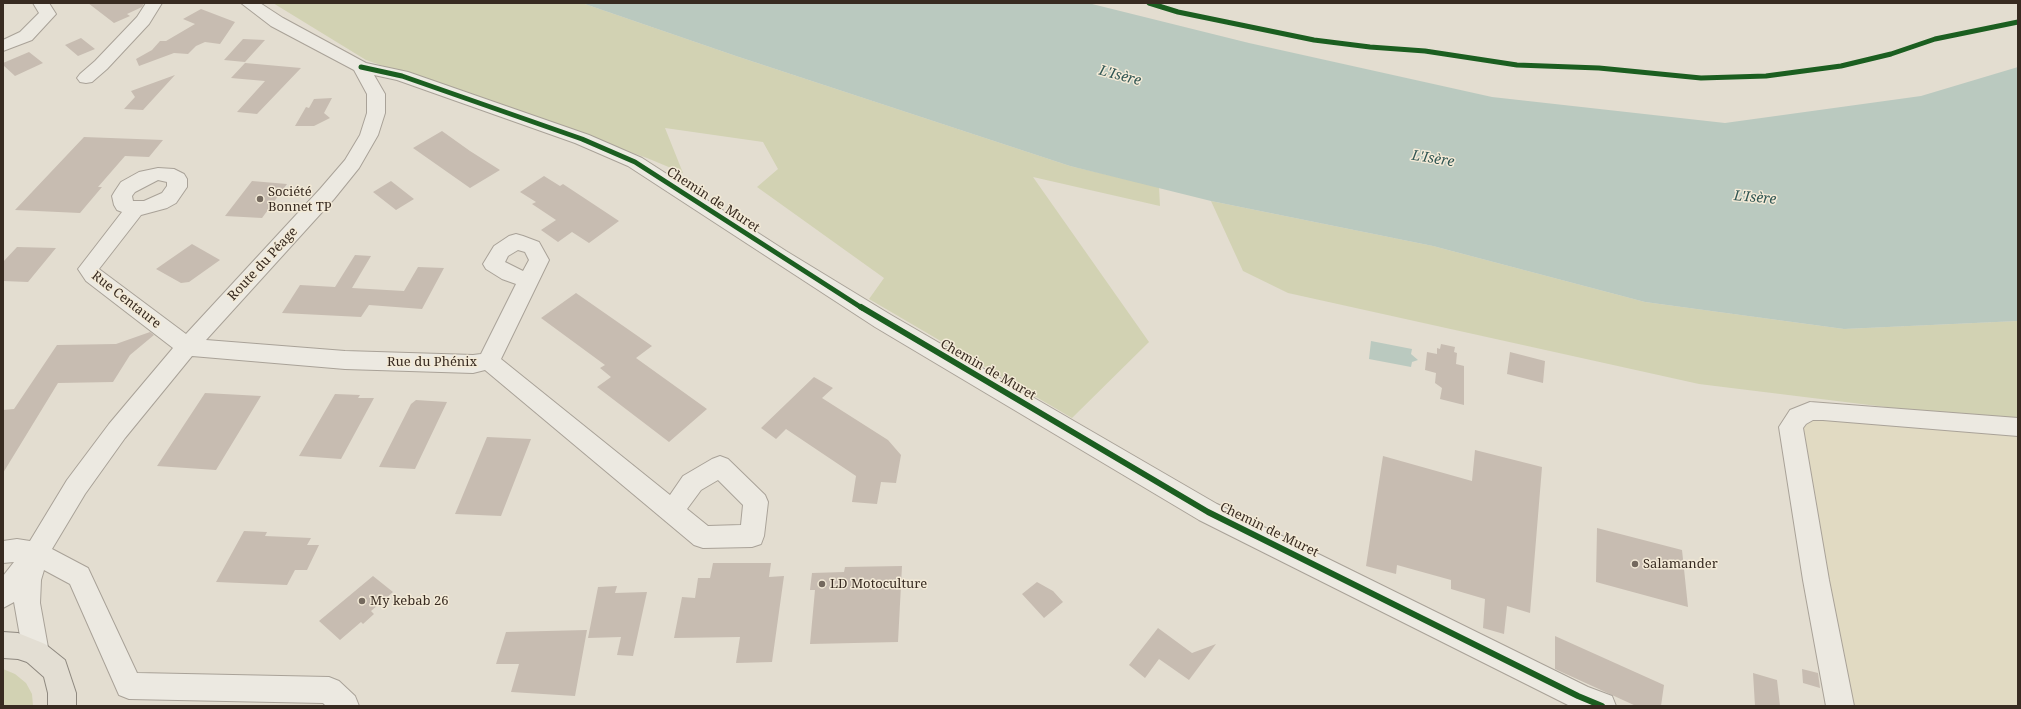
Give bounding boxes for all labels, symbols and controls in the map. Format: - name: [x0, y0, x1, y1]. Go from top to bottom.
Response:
- water label: L'Isère: [1097, 62, 1143, 90]
- water label: L'Isère: [1411, 147, 1455, 171]
- street label: Chemin de Muret: [664, 164, 762, 236]
- place label: Société Bonnet TP: [268, 184, 332, 215]
- water label: L'Isère: [1733, 188, 1777, 208]
- marker: Société Bonnet TP: [255, 194, 265, 204]
- street label: Route du Péage: [225, 224, 301, 304]
- street label: Rue Centaure: [88, 268, 164, 332]
- street label: Chemin de Muret: [937, 336, 1039, 404]
- street label: Rue du Phénix: [387, 354, 477, 370]
- street label: Chemin de Muret: [1217, 499, 1321, 561]
- place label: Salamander: [1643, 556, 1718, 572]
- marker: Salamander: [1630, 559, 1640, 569]
- place label: LD Motoculture: [830, 576, 927, 592]
- marker: LD Motoculture: [817, 579, 827, 589]
- place label: My kebab 26: [370, 593, 448, 609]
- marker: My kebab 26: [357, 596, 367, 606]

